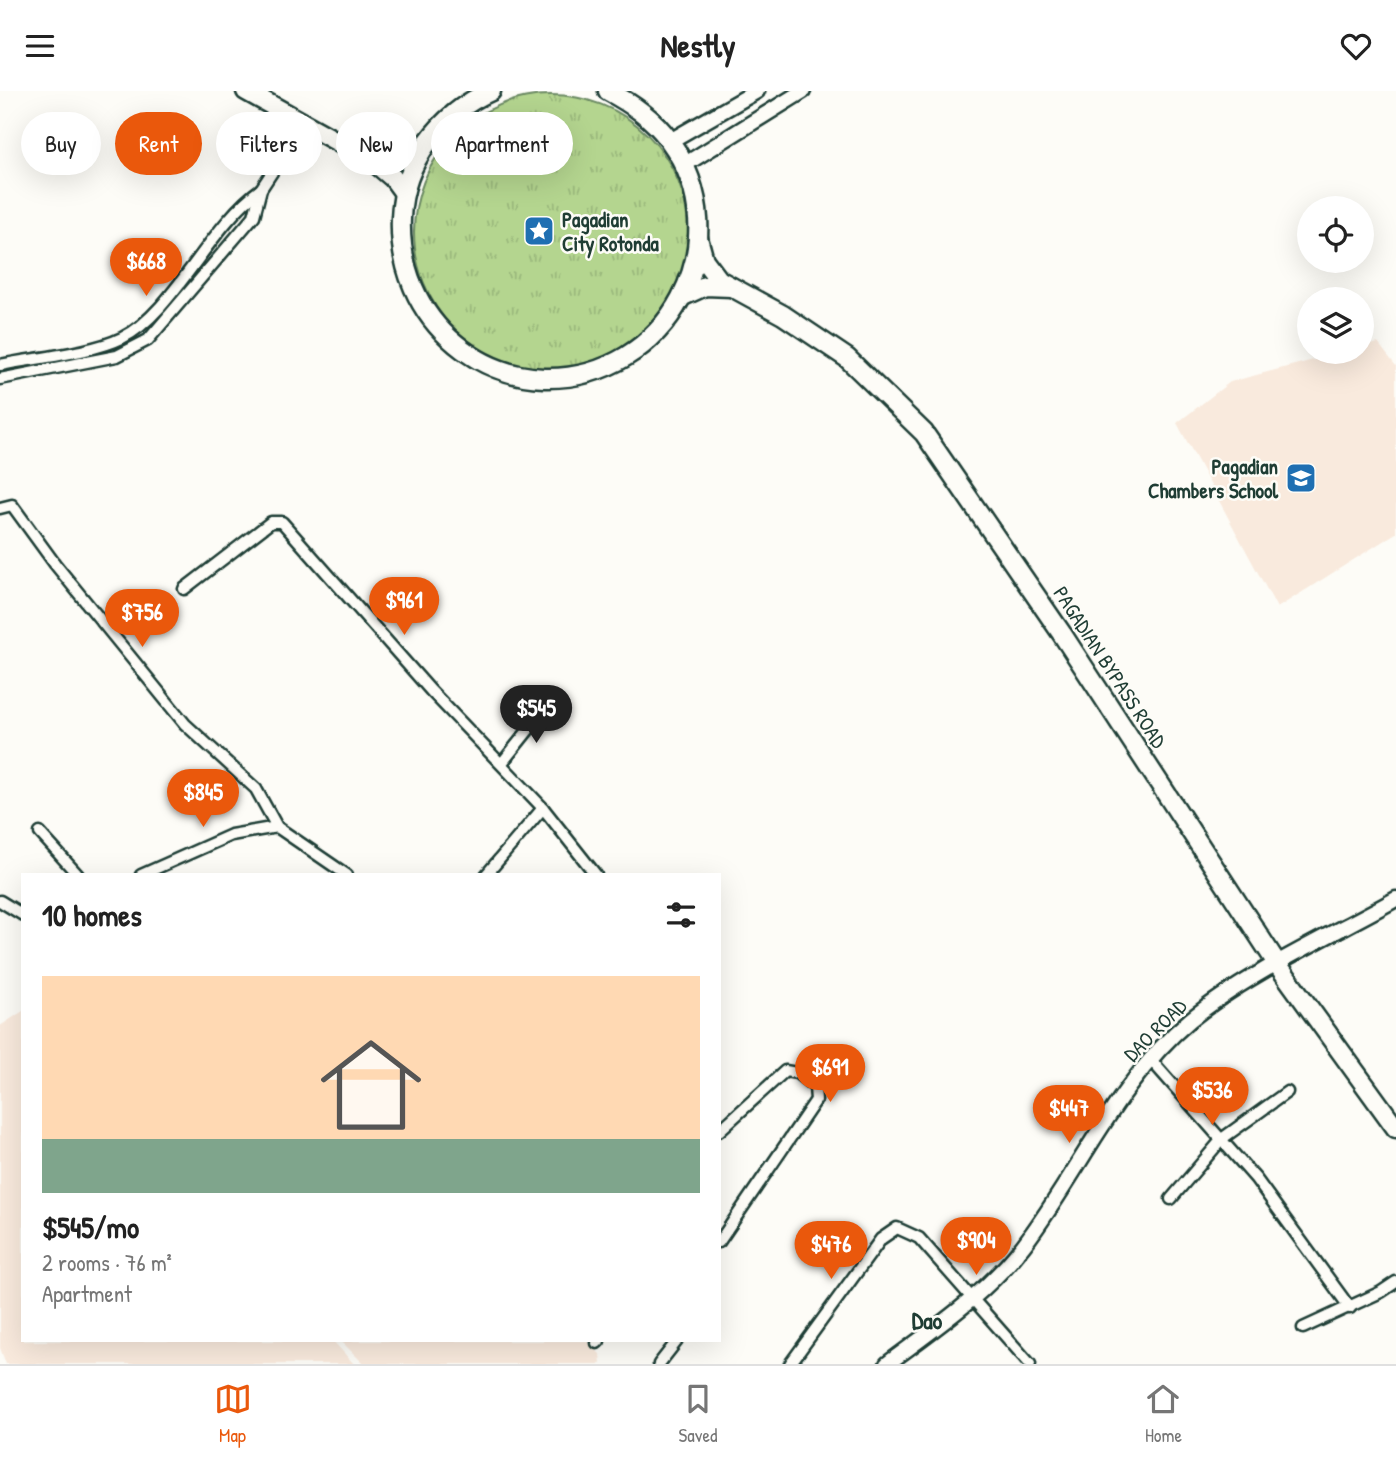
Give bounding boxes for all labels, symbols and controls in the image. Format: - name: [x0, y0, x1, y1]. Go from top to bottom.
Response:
- text: Nestly: [660, 24, 736, 67]
- icon: menu: [21, 27, 59, 65]
- icon: heart: [1337, 27, 1375, 65]
- chip: Buy: [21, 112, 101, 175]
- chip: Rent: [115, 112, 202, 175]
- chip: Filters: [216, 112, 322, 175]
- chip: New: [336, 112, 417, 175]
- chip: Apartment: [431, 112, 573, 175]
- map controls: [1297, 196, 1374, 364]
- button: locate: [1297, 196, 1374, 273]
- place label: Pagadian City Rotonda: [562, 205, 660, 259]
- place icon: Pagadian City Rotonda: [522, 214, 556, 248]
- pin: $668: [105, 239, 187, 298]
- text: $668: [126, 245, 166, 276]
- button: layers: [1297, 287, 1374, 364]
- place label: Pagadian Chambers School: [1148, 452, 1278, 505]
- school or university icon: Pagadian Chambers School: [1284, 461, 1318, 495]
- pin: $961: [363, 577, 445, 637]
- street label: PAGADIAN BYPASS ROAD: [1047, 580, 1173, 754]
- text: $961: [385, 584, 423, 615]
- pin: $756: [101, 589, 183, 649]
- text: $756: [121, 596, 163, 627]
- pin: $545: [495, 685, 577, 745]
- text: $545: [516, 692, 556, 723]
- pin: $845: [162, 769, 244, 829]
- text: $845: [183, 776, 223, 807]
- text: 10 homes: [42, 895, 142, 935]
- icon: filters: [662, 896, 700, 934]
- street label: DAO ROAD: [1117, 992, 1193, 1068]
- icon: home: [308, 1022, 434, 1148]
- pin: $691: [789, 1045, 871, 1104]
- text: $691: [811, 1051, 849, 1082]
- pin: $536: [1171, 1067, 1253, 1127]
- text: $536: [1192, 1074, 1232, 1105]
- pin: $447: [1028, 1086, 1110, 1145]
- text: $447: [1049, 1092, 1089, 1123]
- text: $545/mo: [42, 1207, 139, 1247]
- pin: $904: [935, 1217, 1017, 1277]
- pin: $476: [790, 1221, 872, 1281]
- text: $904: [956, 1224, 996, 1255]
- text: $476: [811, 1228, 851, 1259]
- text: 2 rooms · 76 m²: [42, 1247, 172, 1278]
- text: Apartment: [42, 1278, 132, 1309]
- district label: Dao: [912, 1304, 943, 1336]
- tab: Map: [214, 1380, 252, 1448]
- tab: Saved: [679, 1380, 717, 1448]
- tab: Home: [1144, 1380, 1182, 1448]

